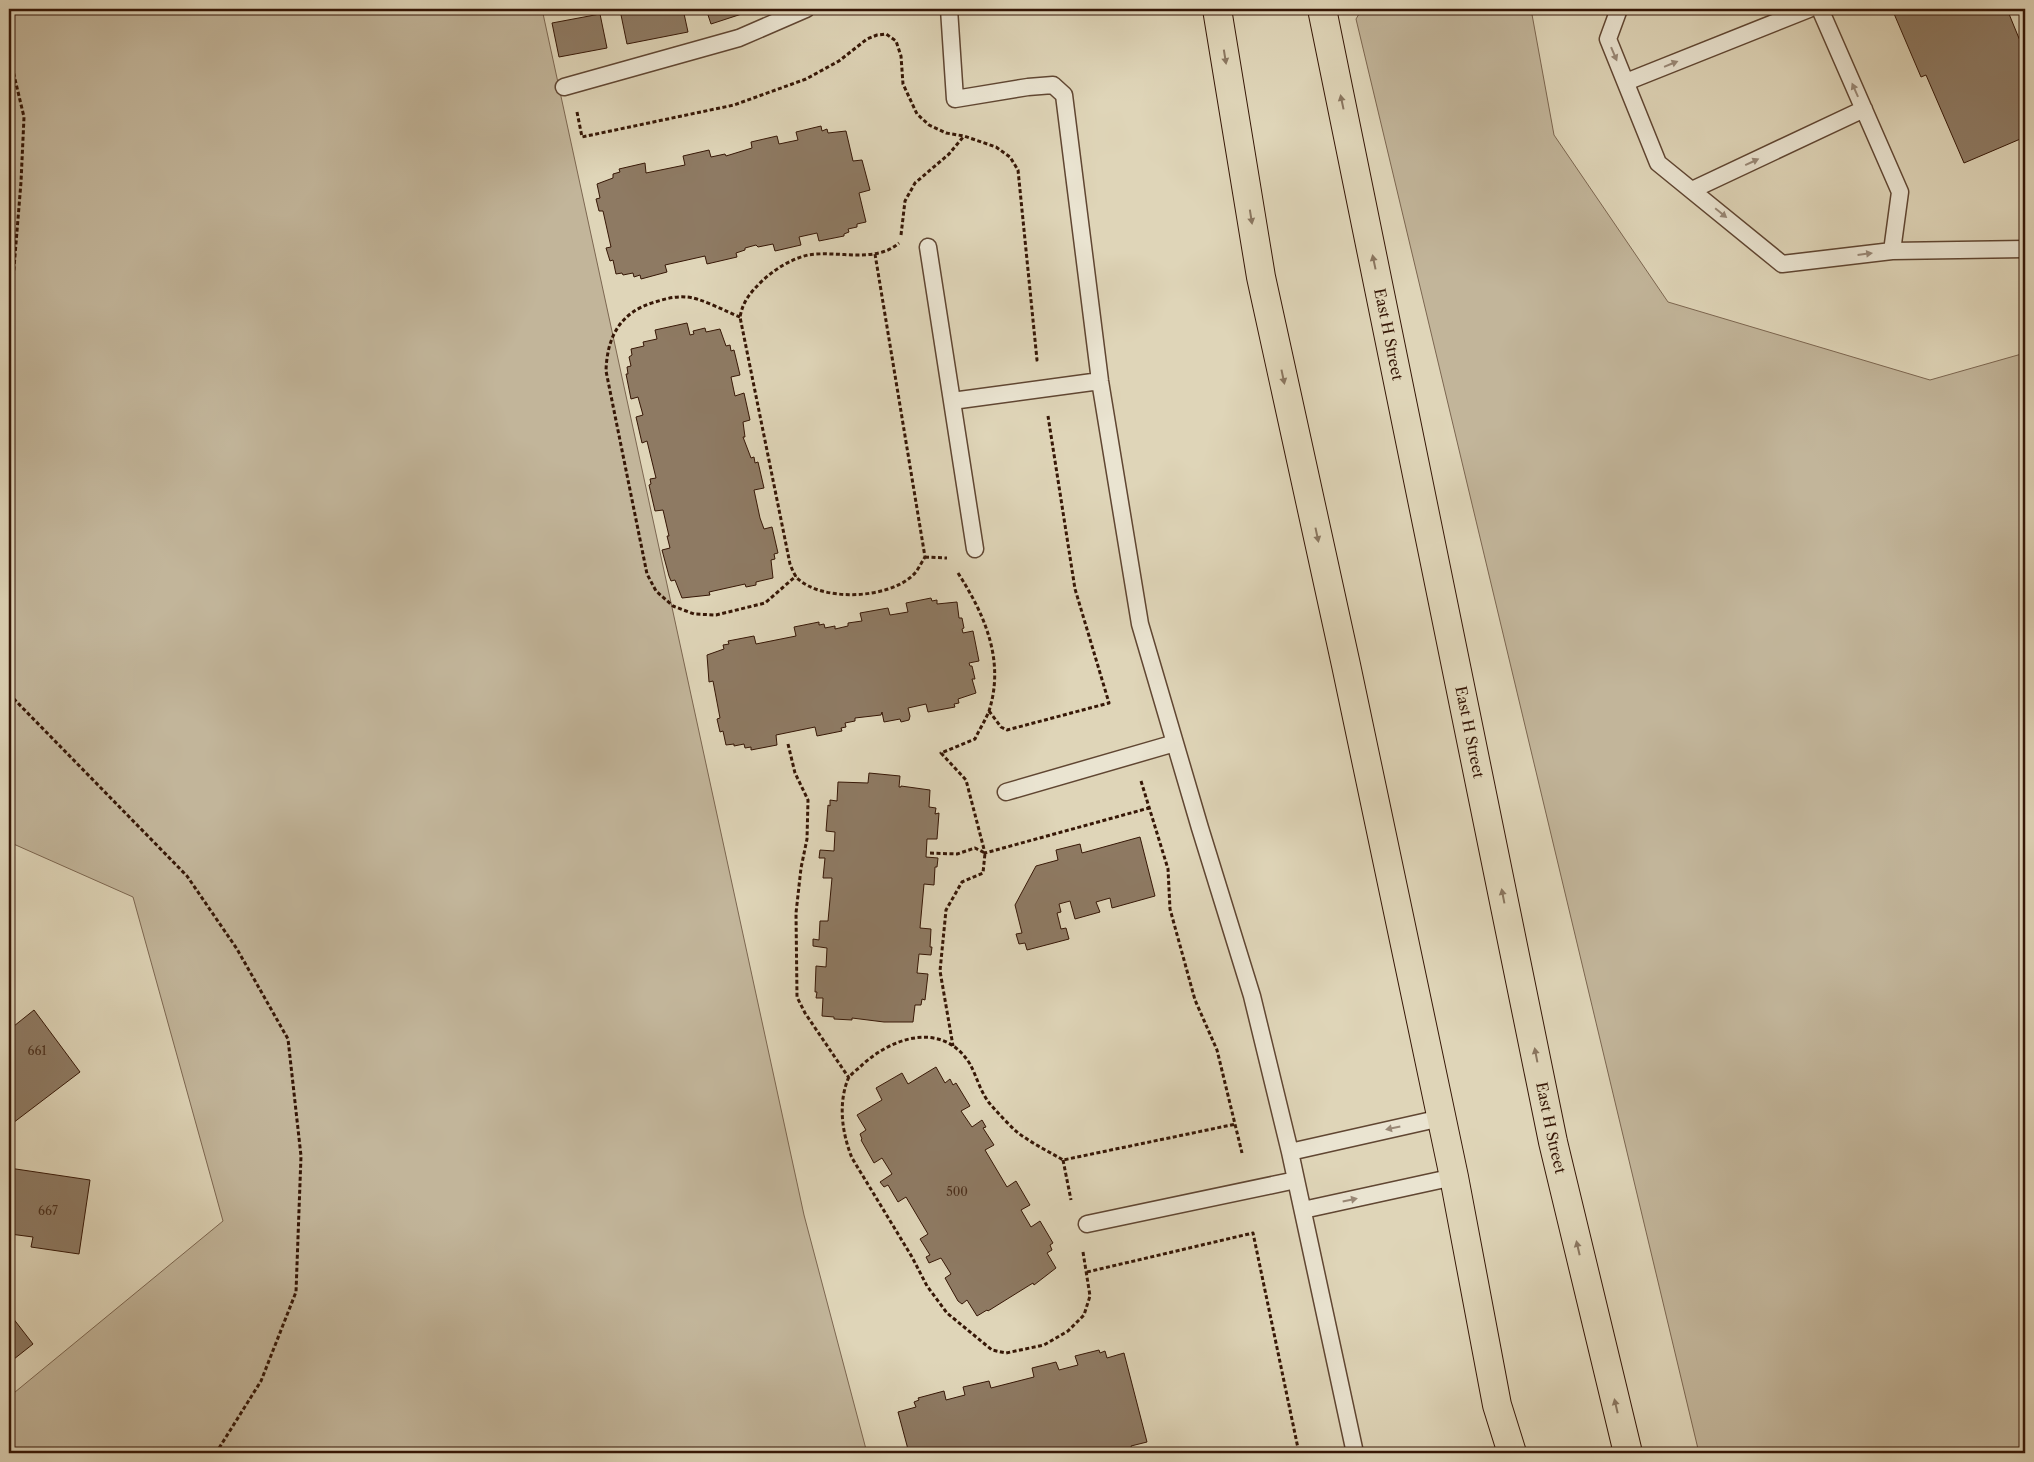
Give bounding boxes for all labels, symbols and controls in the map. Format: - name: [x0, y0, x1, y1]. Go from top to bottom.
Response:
- one-way arrow: [1611, 47, 1619, 61]
- one-way arrow: [1221, 49, 1229, 65]
- one-way arrow: [1664, 59, 1678, 67]
- one-way arrow: [1851, 83, 1859, 97]
- one-way arrow: [1337, 94, 1345, 110]
- one-way arrow: [1745, 158, 1759, 166]
- one-way arrow: [1714, 208, 1727, 219]
- one-way arrow: [1247, 210, 1255, 226]
- one-way arrow: [1857, 250, 1873, 258]
- one-way arrow: [1370, 254, 1378, 269]
- street label: East H Street: [1370, 287, 1408, 383]
- one-way arrow: [1279, 369, 1287, 385]
- one-way arrow: [1313, 528, 1321, 543]
- street label: East H Street: [1451, 684, 1489, 780]
- one-way arrow: [1499, 887, 1507, 903]
- house number: 661: [27, 1043, 47, 1058]
- one-way arrow: [1531, 1047, 1539, 1063]
- street label: East H Street: [1532, 1080, 1570, 1176]
- one-way arrow: [1385, 1125, 1401, 1133]
- house number: 500: [946, 1184, 968, 1199]
- one-way arrow: [1343, 1195, 1359, 1203]
- house number: 667: [38, 1203, 58, 1218]
- one-way arrow: [1574, 1240, 1582, 1255]
- one-way arrow: [1612, 1398, 1620, 1413]

